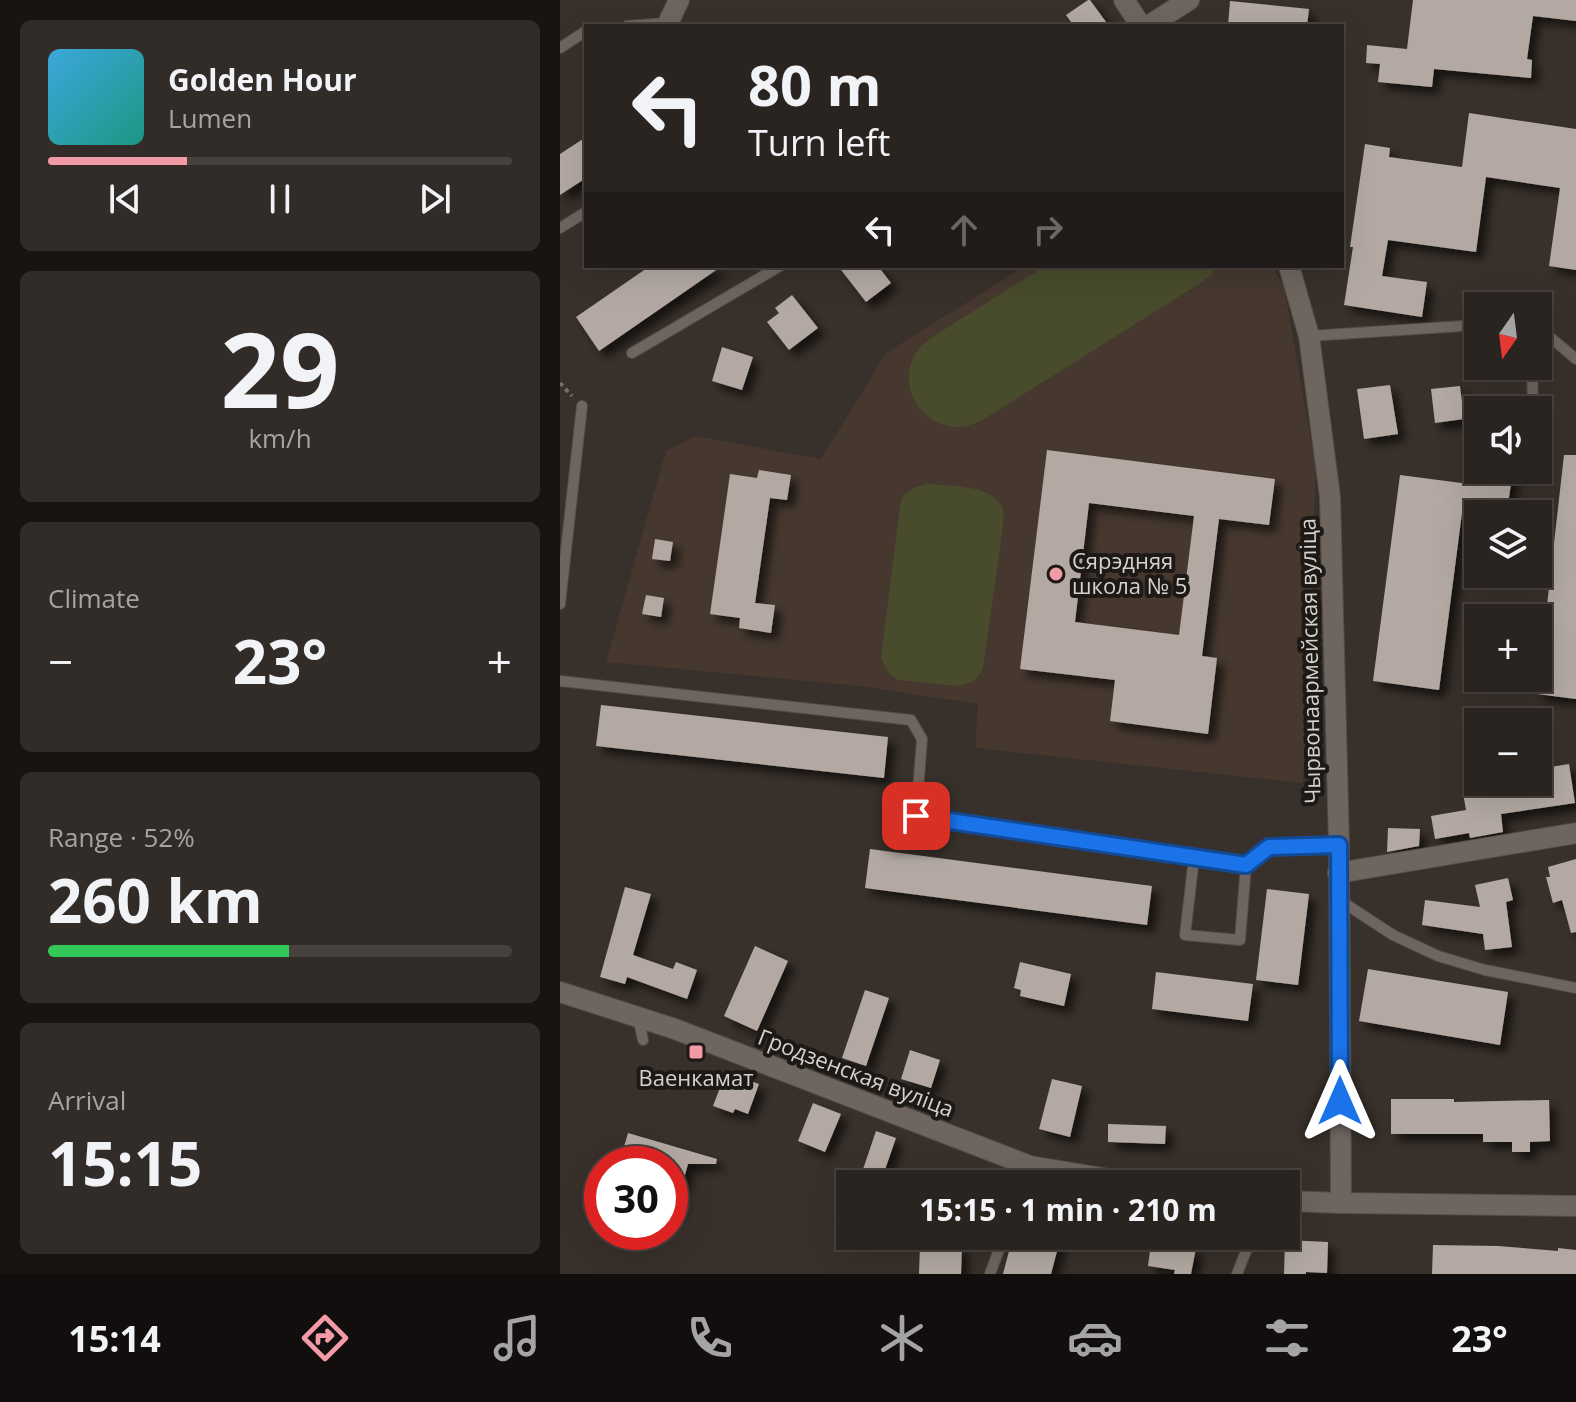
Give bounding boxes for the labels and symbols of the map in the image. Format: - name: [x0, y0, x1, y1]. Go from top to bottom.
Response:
- north arrow: [1464, 292, 1552, 380]
- street label: Чырвонаармейская вуліца: [1292, 518, 1326, 804]
- place label: Сярэдняя школа № 5: [1072, 545, 1187, 600]
- marker: Сярэдняя школа № 5: [1047, 565, 1065, 583]
- pin: [882, 782, 950, 850]
- street label: Гродзенская вуліца: [754, 1021, 959, 1123]
- marker: Ваенкамат: [687, 1043, 705, 1061]
- position arrow: [1298, 1059, 1382, 1143]
- place label: Ваенкамат: [638, 1062, 754, 1092]
- speed limit sign: 30: [584, 1146, 688, 1250]

